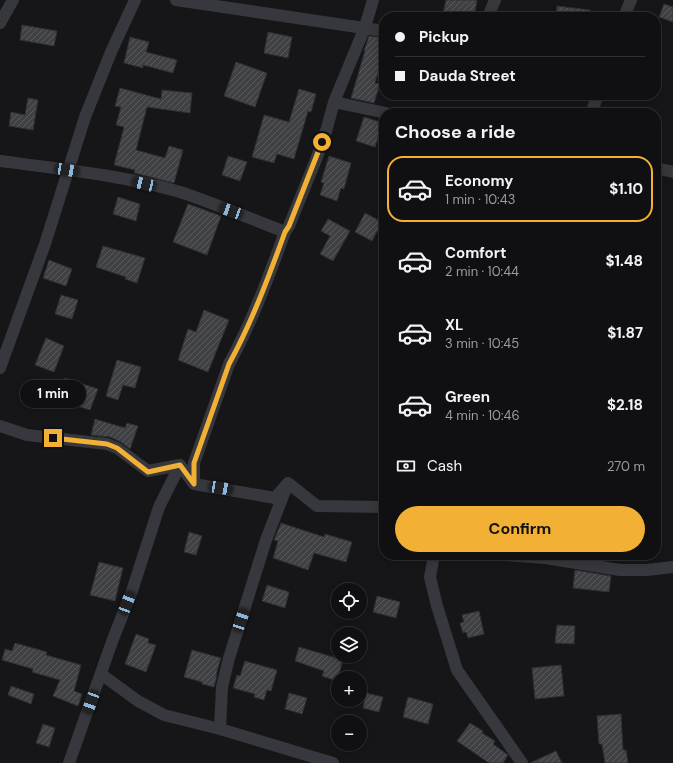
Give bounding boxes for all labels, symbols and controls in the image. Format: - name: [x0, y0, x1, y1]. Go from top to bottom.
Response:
- text: Pickup: [419, 27, 469, 47]
- text: Dauda Street: [419, 66, 516, 86]
- text: Choose a ride: [395, 120, 516, 144]
- route start: [313, 133, 331, 151]
- car: [54, 162, 80, 178]
- icon: car: [397, 171, 433, 207]
- text: Economy: [445, 171, 513, 191]
- car: [131, 175, 157, 193]
- text: $1.10: [609, 179, 643, 199]
- text: 1 min · 10:43: [445, 191, 515, 208]
- car: [218, 201, 244, 221]
- icon: car: [397, 243, 433, 279]
- text: Comfort: [445, 243, 506, 263]
- text: $1.48: [605, 251, 643, 271]
- text: 2 min · 10:44: [445, 263, 519, 280]
- icon: car: [397, 315, 433, 351]
- text: XL: [445, 315, 463, 335]
- text: $1.87: [607, 323, 643, 343]
- text: 3 min · 10:45: [445, 335, 519, 352]
- callout: 1 min: [20, 380, 86, 408]
- text: 1 min: [37, 385, 69, 402]
- icon: car: [397, 387, 433, 423]
- text: Green: [445, 387, 490, 407]
- text: $2.18: [607, 395, 643, 415]
- text: 4 min · 10:46: [445, 407, 520, 424]
- route end: [44, 429, 62, 447]
- icon: cash: [395, 455, 417, 477]
- text: Cash: [427, 456, 462, 476]
- text: 270 m: [607, 458, 645, 475]
- car: [208, 480, 234, 496]
- button: Confirm: [395, 506, 645, 552]
- map controls: [331, 583, 367, 751]
- button: locate: [331, 583, 367, 619]
- car: [117, 590, 137, 616]
- car: [231, 607, 251, 633]
- button: layers: [331, 627, 367, 663]
- button: +: [331, 671, 367, 707]
- car: [81, 689, 101, 715]
- button: −: [331, 715, 367, 751]

